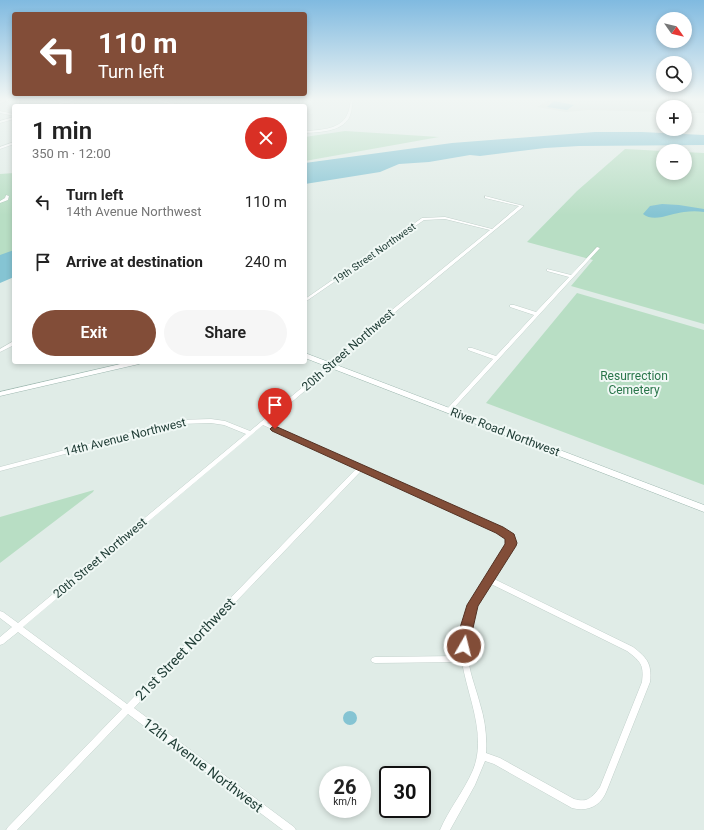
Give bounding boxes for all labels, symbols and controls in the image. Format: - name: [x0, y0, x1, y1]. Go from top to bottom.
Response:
- north arrow: [656, 12, 692, 48]
- map controls: [656, 12, 692, 180]
- text: 110 m: [98, 27, 177, 60]
- icon: left: [32, 28, 84, 80]
- button: search: [656, 56, 692, 92]
- text: Turn left: [98, 61, 164, 82]
- button: +: [656, 100, 692, 136]
- text: 1 min: [32, 117, 92, 145]
- button: close: [245, 117, 287, 159]
- button: −: [656, 144, 692, 180]
- text: 350 m · 12:00: [32, 146, 111, 161]
- text: Turn left: [66, 186, 123, 204]
- icon: left: [32, 191, 54, 213]
- text: 110 m: [245, 193, 287, 211]
- text: 14th Avenue Northwest: [66, 204, 201, 219]
- street label: 19th Street Northwest: [331, 221, 418, 286]
- icon: arrive: [32, 251, 54, 273]
- text: Arrive at destination: [66, 253, 203, 271]
- text: 240 m: [245, 253, 287, 271]
- street label: 20th Street Northwest: [299, 306, 397, 394]
- button: Exit: [32, 310, 156, 356]
- button: Share: [164, 310, 287, 356]
- park label: Resurrection Cemetery: [600, 369, 668, 397]
- pin: [258, 388, 292, 429]
- icon: arrive: [264, 394, 286, 416]
- street label: River Road Northwest: [448, 405, 562, 459]
- street label: 14th Avenue Northwest: [63, 415, 187, 459]
- street label: 20th Street Northwest: [51, 515, 150, 601]
- street label: 21st Street Northwest: [132, 594, 238, 704]
- position arrow: [443, 625, 485, 667]
- street label: 12th Avenue Northwest: [140, 715, 266, 816]
- speed limit sign: 30: [379, 766, 431, 818]
- text: 26: [334, 775, 356, 799]
- text: km/h: [333, 796, 357, 807]

